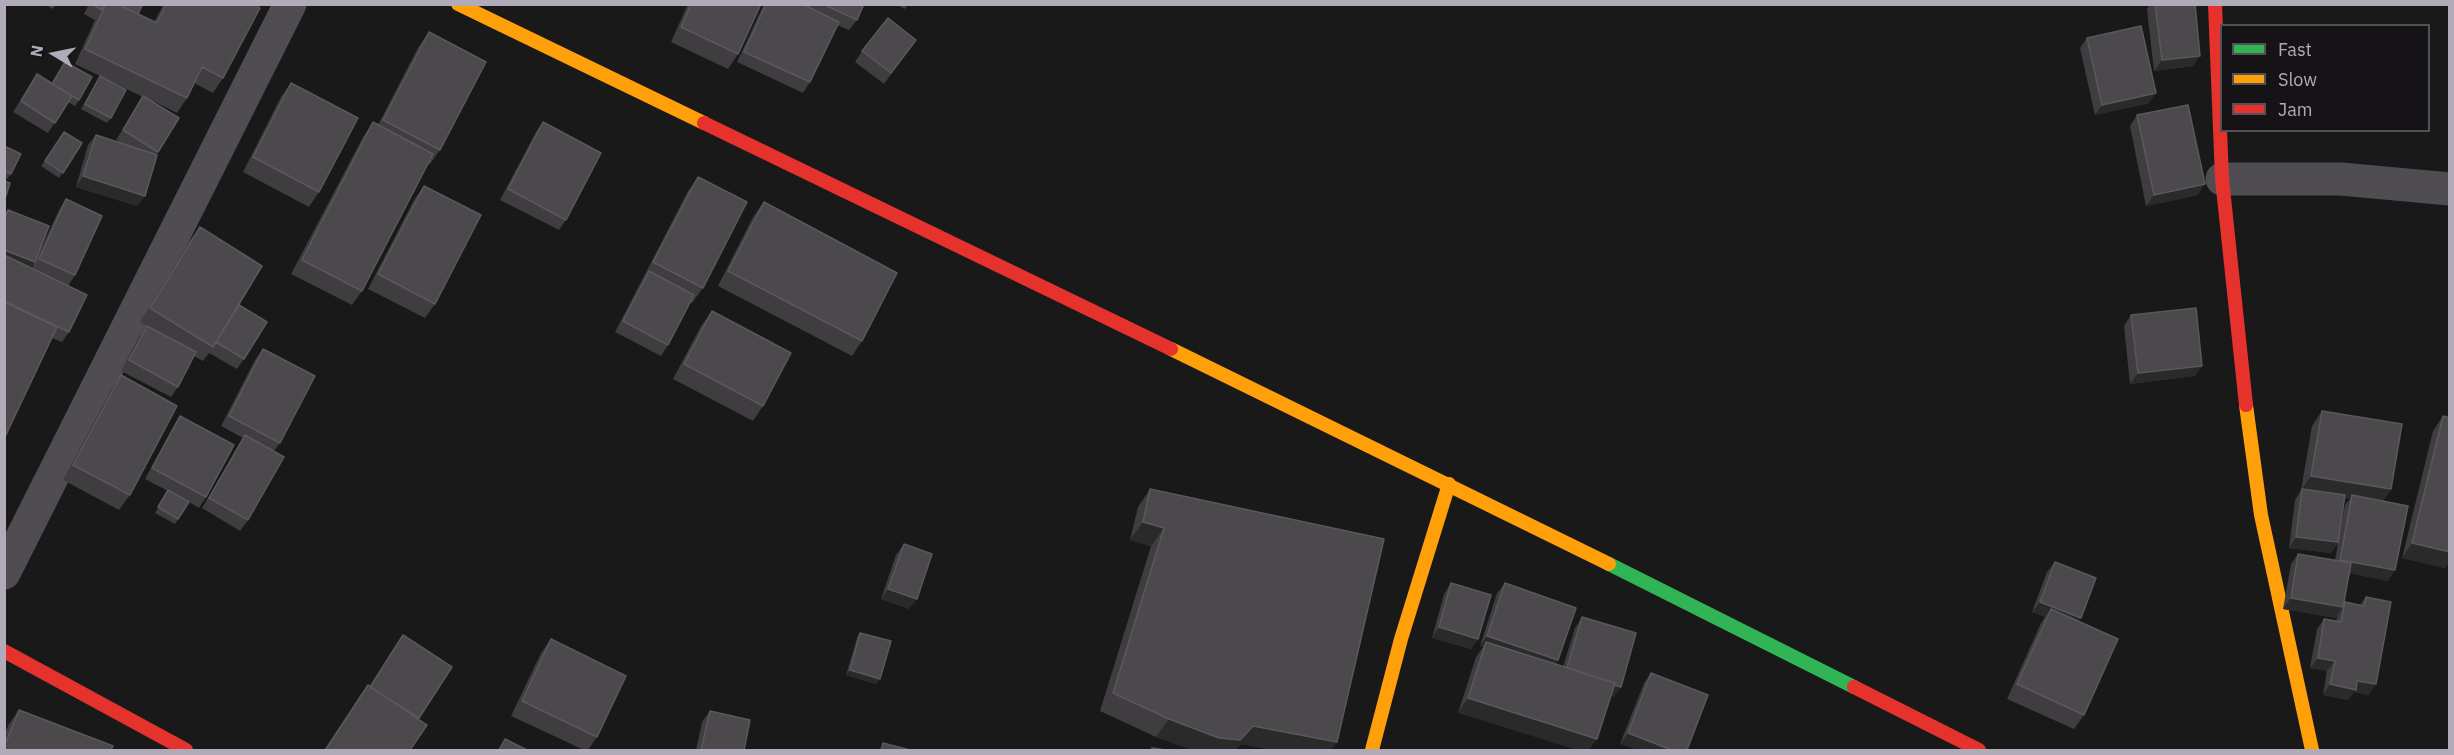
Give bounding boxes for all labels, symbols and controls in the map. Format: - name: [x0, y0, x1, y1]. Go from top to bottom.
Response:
- north arrow: [24, 24, 84, 84]
- legend: [2220, 24, 2430, 132]
- text: Fast: [2278, 38, 2312, 61]
- text: N: [25, 43, 47, 58]
- text: Slow: [2278, 68, 2317, 91]
- text: Jam: [2278, 98, 2313, 121]

